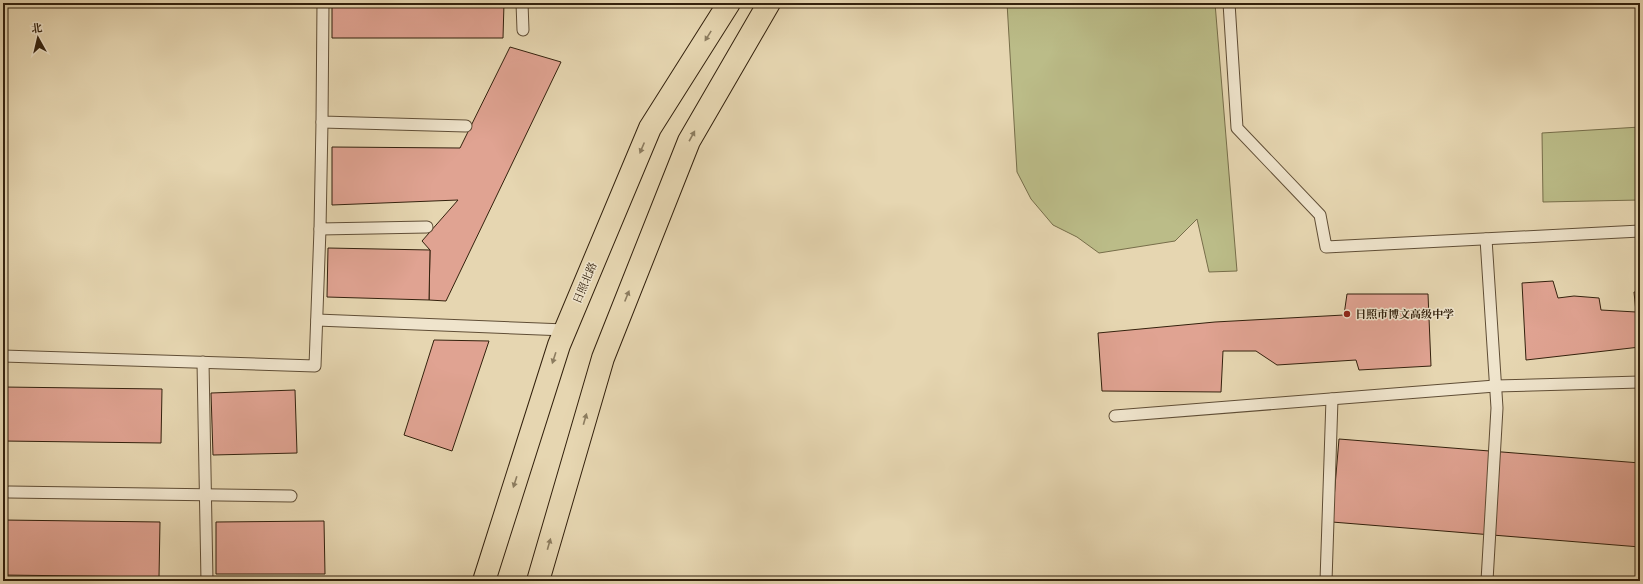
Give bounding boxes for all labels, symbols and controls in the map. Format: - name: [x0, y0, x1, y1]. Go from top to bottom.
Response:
- north arrow: [18, 18, 58, 58]
- text: 北: [30, 21, 43, 36]
- one-way arrow: [704, 31, 712, 41]
- one-way arrow: [688, 131, 695, 142]
- one-way arrow: [639, 142, 645, 153]
- street label: 日照北路: [570, 260, 600, 306]
- one-way arrow: [625, 289, 631, 301]
- place label: 日照市博文高级中学: [1355, 308, 1454, 321]
- marker: 日照市博文高级中学: [1342, 309, 1352, 319]
- one-way arrow: [551, 353, 557, 365]
- one-way arrow: [582, 412, 588, 424]
- one-way arrow: [512, 476, 518, 488]
- one-way arrow: [546, 537, 552, 549]

